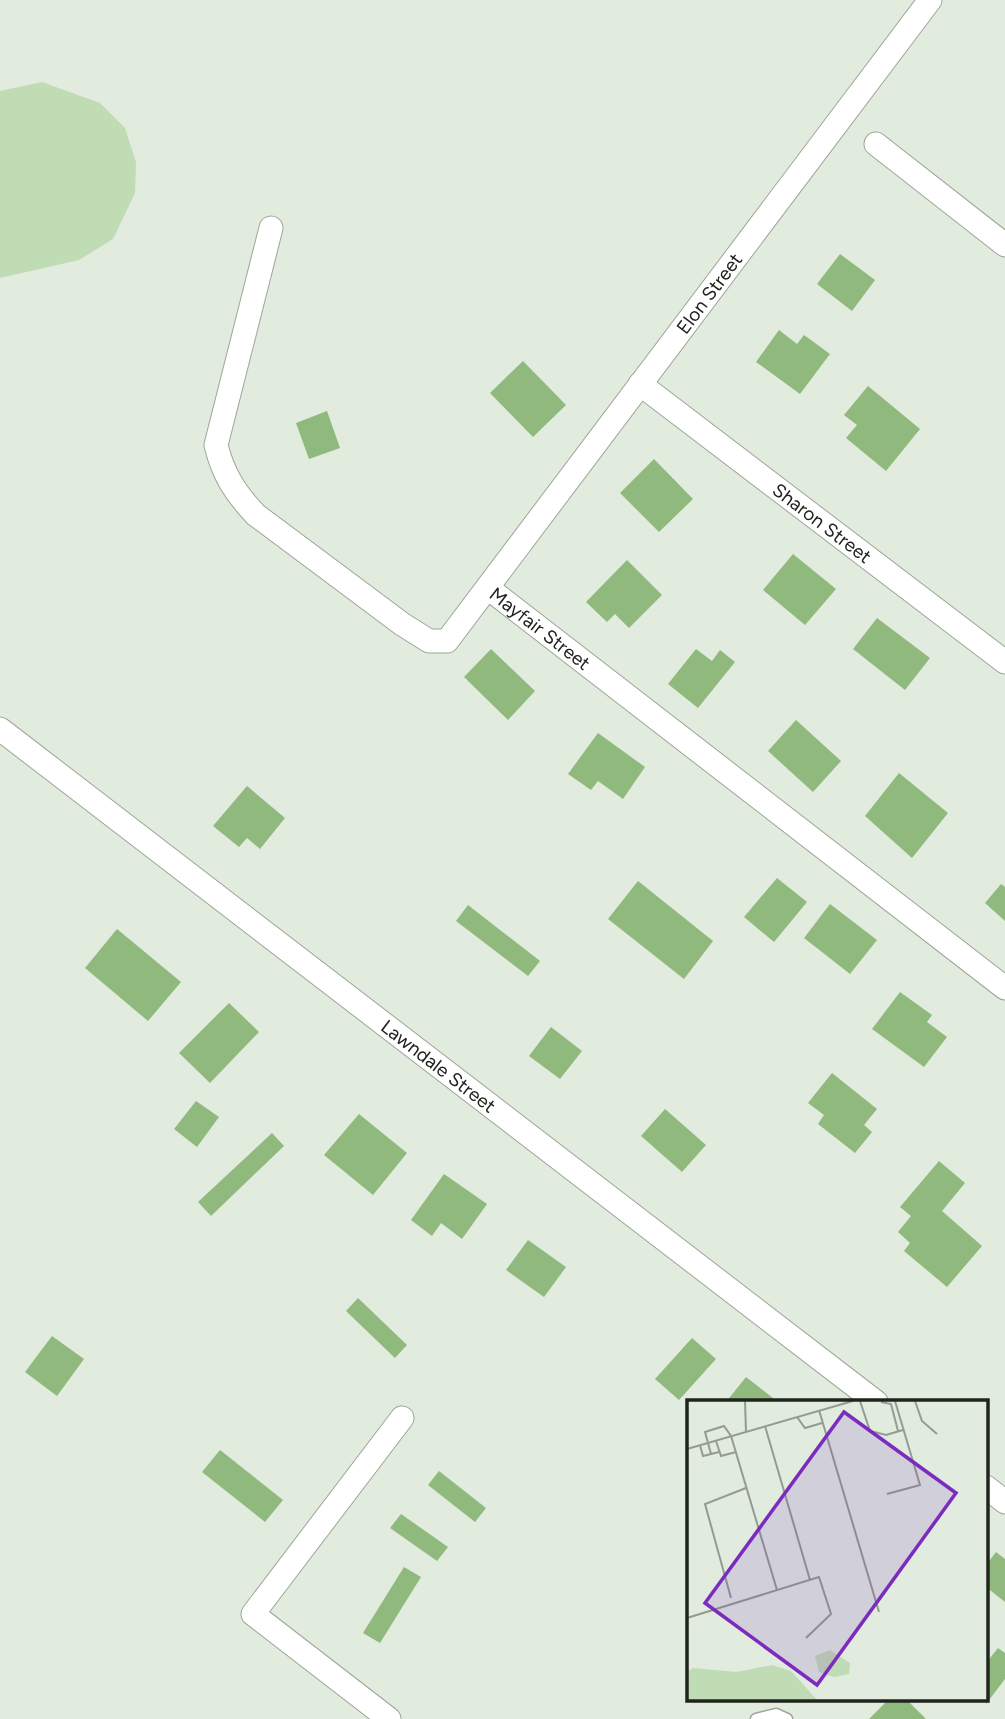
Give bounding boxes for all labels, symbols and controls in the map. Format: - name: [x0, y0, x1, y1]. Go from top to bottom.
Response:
- street label: Elon Street: [672, 249, 747, 338]
- street label: Sharon Street: [768, 478, 876, 568]
- street label: Mayfair Street: [485, 583, 595, 675]
- street label: Lawndale Street: [376, 1015, 500, 1118]
- inset map: [687, 1400, 988, 1702]

